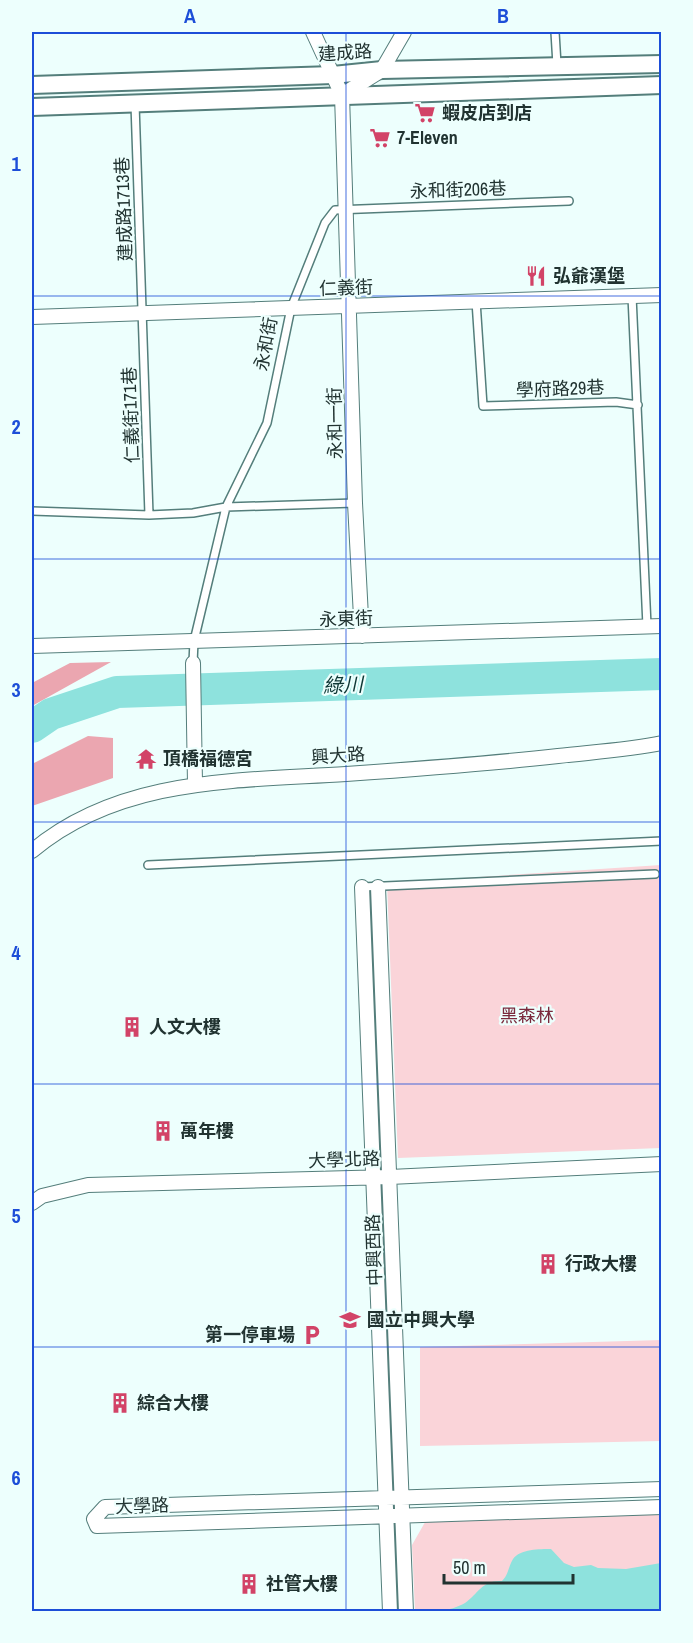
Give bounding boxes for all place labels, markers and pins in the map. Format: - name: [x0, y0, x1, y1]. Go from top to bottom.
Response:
- place label: 蝦皮店到店: [442, 100, 532, 125]
- supermarket icon: 蝦皮店到店: [413, 101, 437, 125]
- place label: 7-Eleven: [397, 125, 458, 150]
- supermarket icon: 7-Eleven: [368, 126, 392, 150]
- place label: 弘爺漢堡: [553, 263, 625, 288]
- restaurant icon: 弘爺漢堡: [524, 264, 548, 288]
- place label: 頂橋福德宮: [163, 746, 253, 771]
- temple icon: 頂橋福德宮: [134, 747, 158, 771]
- place label: 人文大樓: [149, 1014, 221, 1039]
- building icon: 人文大樓: [120, 1015, 144, 1039]
- place label: 萬年樓: [180, 1118, 234, 1143]
- building icon: 萬年樓: [151, 1119, 175, 1143]
- place label: 行政大樓: [565, 1251, 637, 1276]
- building icon: 行政大樓: [536, 1252, 560, 1276]
- place label: 國立中興大學: [367, 1307, 475, 1332]
- school or university icon: 國立中興大學: [338, 1308, 362, 1332]
- place label: 第一停車場: [205, 1322, 295, 1347]
- parking icon: 第一停車場: [300, 1323, 324, 1347]
- place label: 綜合大樓: [137, 1390, 209, 1415]
- building icon: 綜合大樓: [108, 1391, 132, 1415]
- place label: 社管大樓: [266, 1571, 338, 1596]
- building icon: 社管大樓: [237, 1572, 261, 1596]

